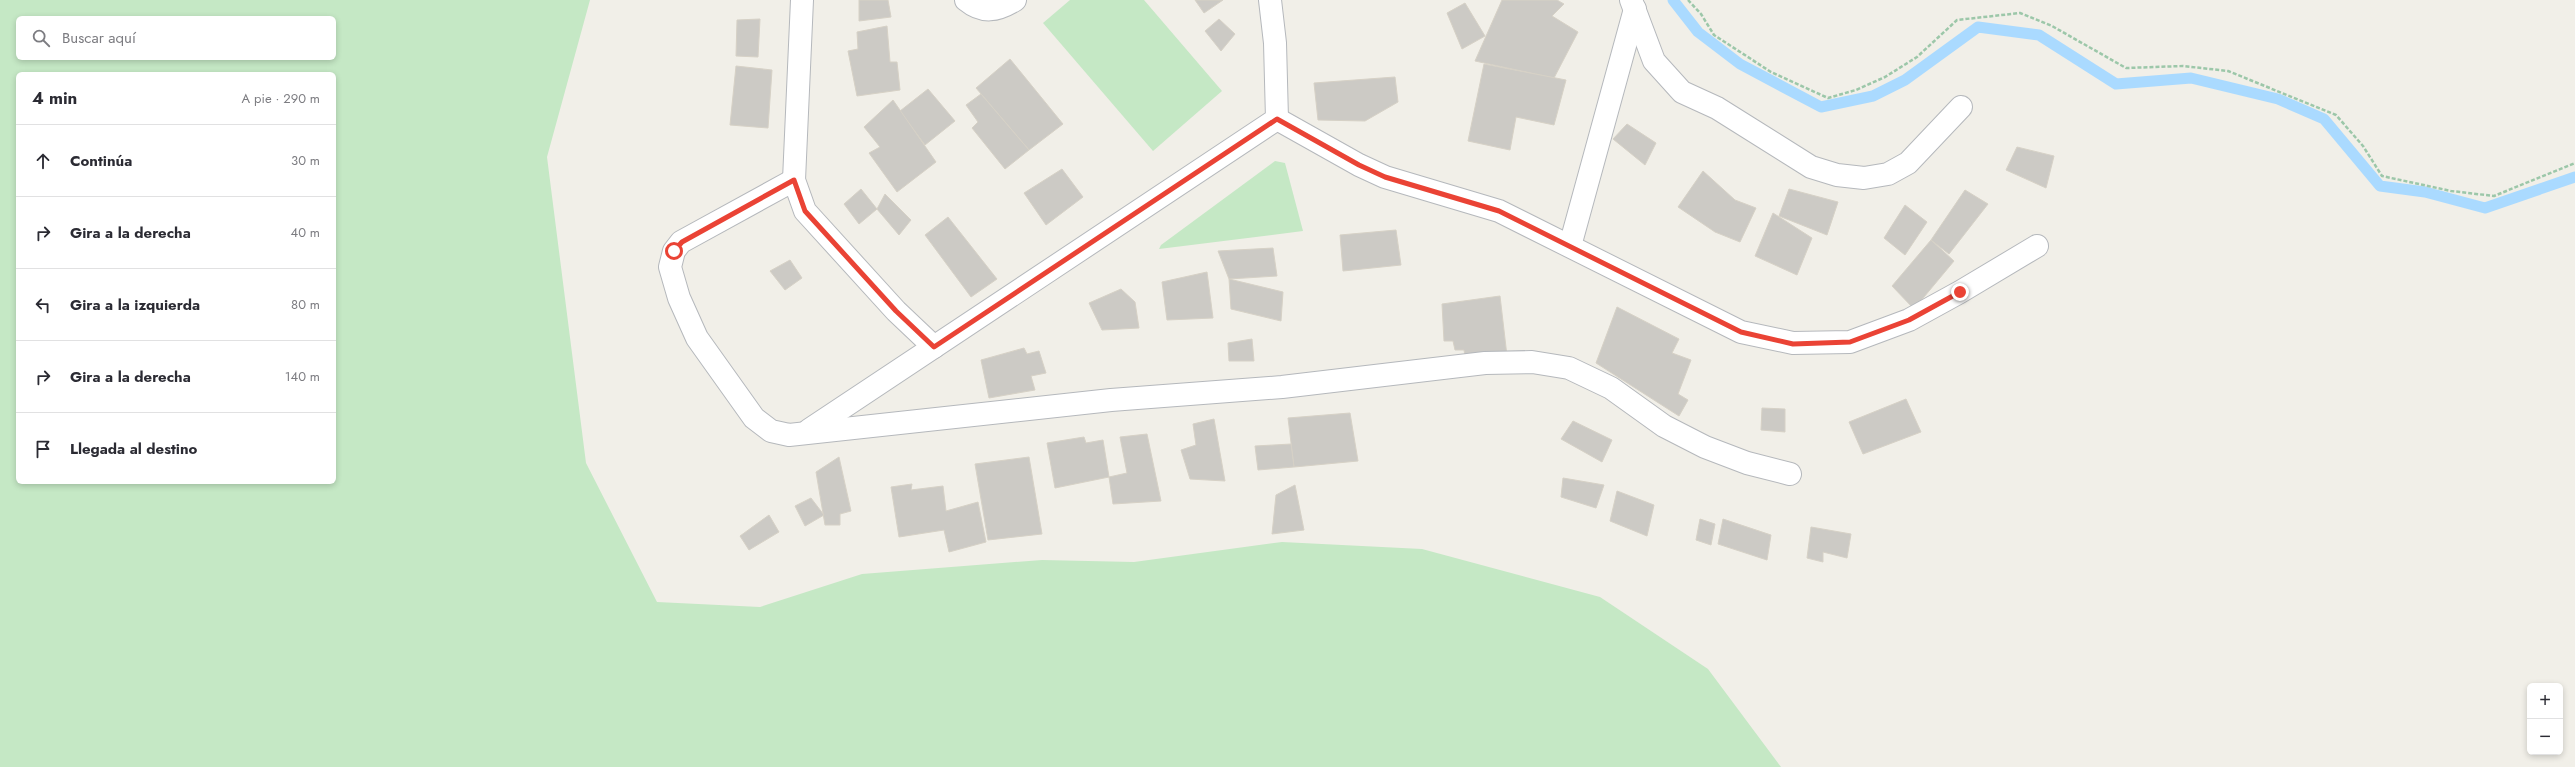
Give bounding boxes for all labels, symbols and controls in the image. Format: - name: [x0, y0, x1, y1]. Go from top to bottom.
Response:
- search box: [16, 16, 336, 60]
- icon: search: [30, 27, 52, 49]
- text: Buscar aquí: [62, 27, 136, 49]
- text: 4 min: [32, 86, 77, 110]
- text: A pie · 290 m: [242, 89, 320, 108]
- icon: ahead: [32, 150, 54, 172]
- text: Continúa: [70, 150, 132, 172]
- text: 30 m: [291, 151, 320, 170]
- icon: right: [32, 222, 54, 244]
- text: Gira a la derecha: [70, 222, 191, 244]
- text: 40 m: [291, 223, 320, 242]
- route start: [665, 242, 683, 260]
- route end: [1951, 283, 1969, 301]
- icon: left: [32, 294, 54, 316]
- text: Gira a la izquierda: [70, 294, 200, 316]
- text: 80 m: [291, 295, 320, 314]
- icon: right: [32, 366, 54, 388]
- text: Gira a la derecha: [70, 366, 191, 388]
- text: 140 m: [285, 367, 320, 386]
- icon: arrive: [32, 438, 54, 460]
- text: Llegada al destino: [70, 438, 197, 460]
- map controls: [2527, 683, 2563, 755]
- button: +: [2527, 683, 2563, 719]
- button: −: [2527, 719, 2563, 755]

